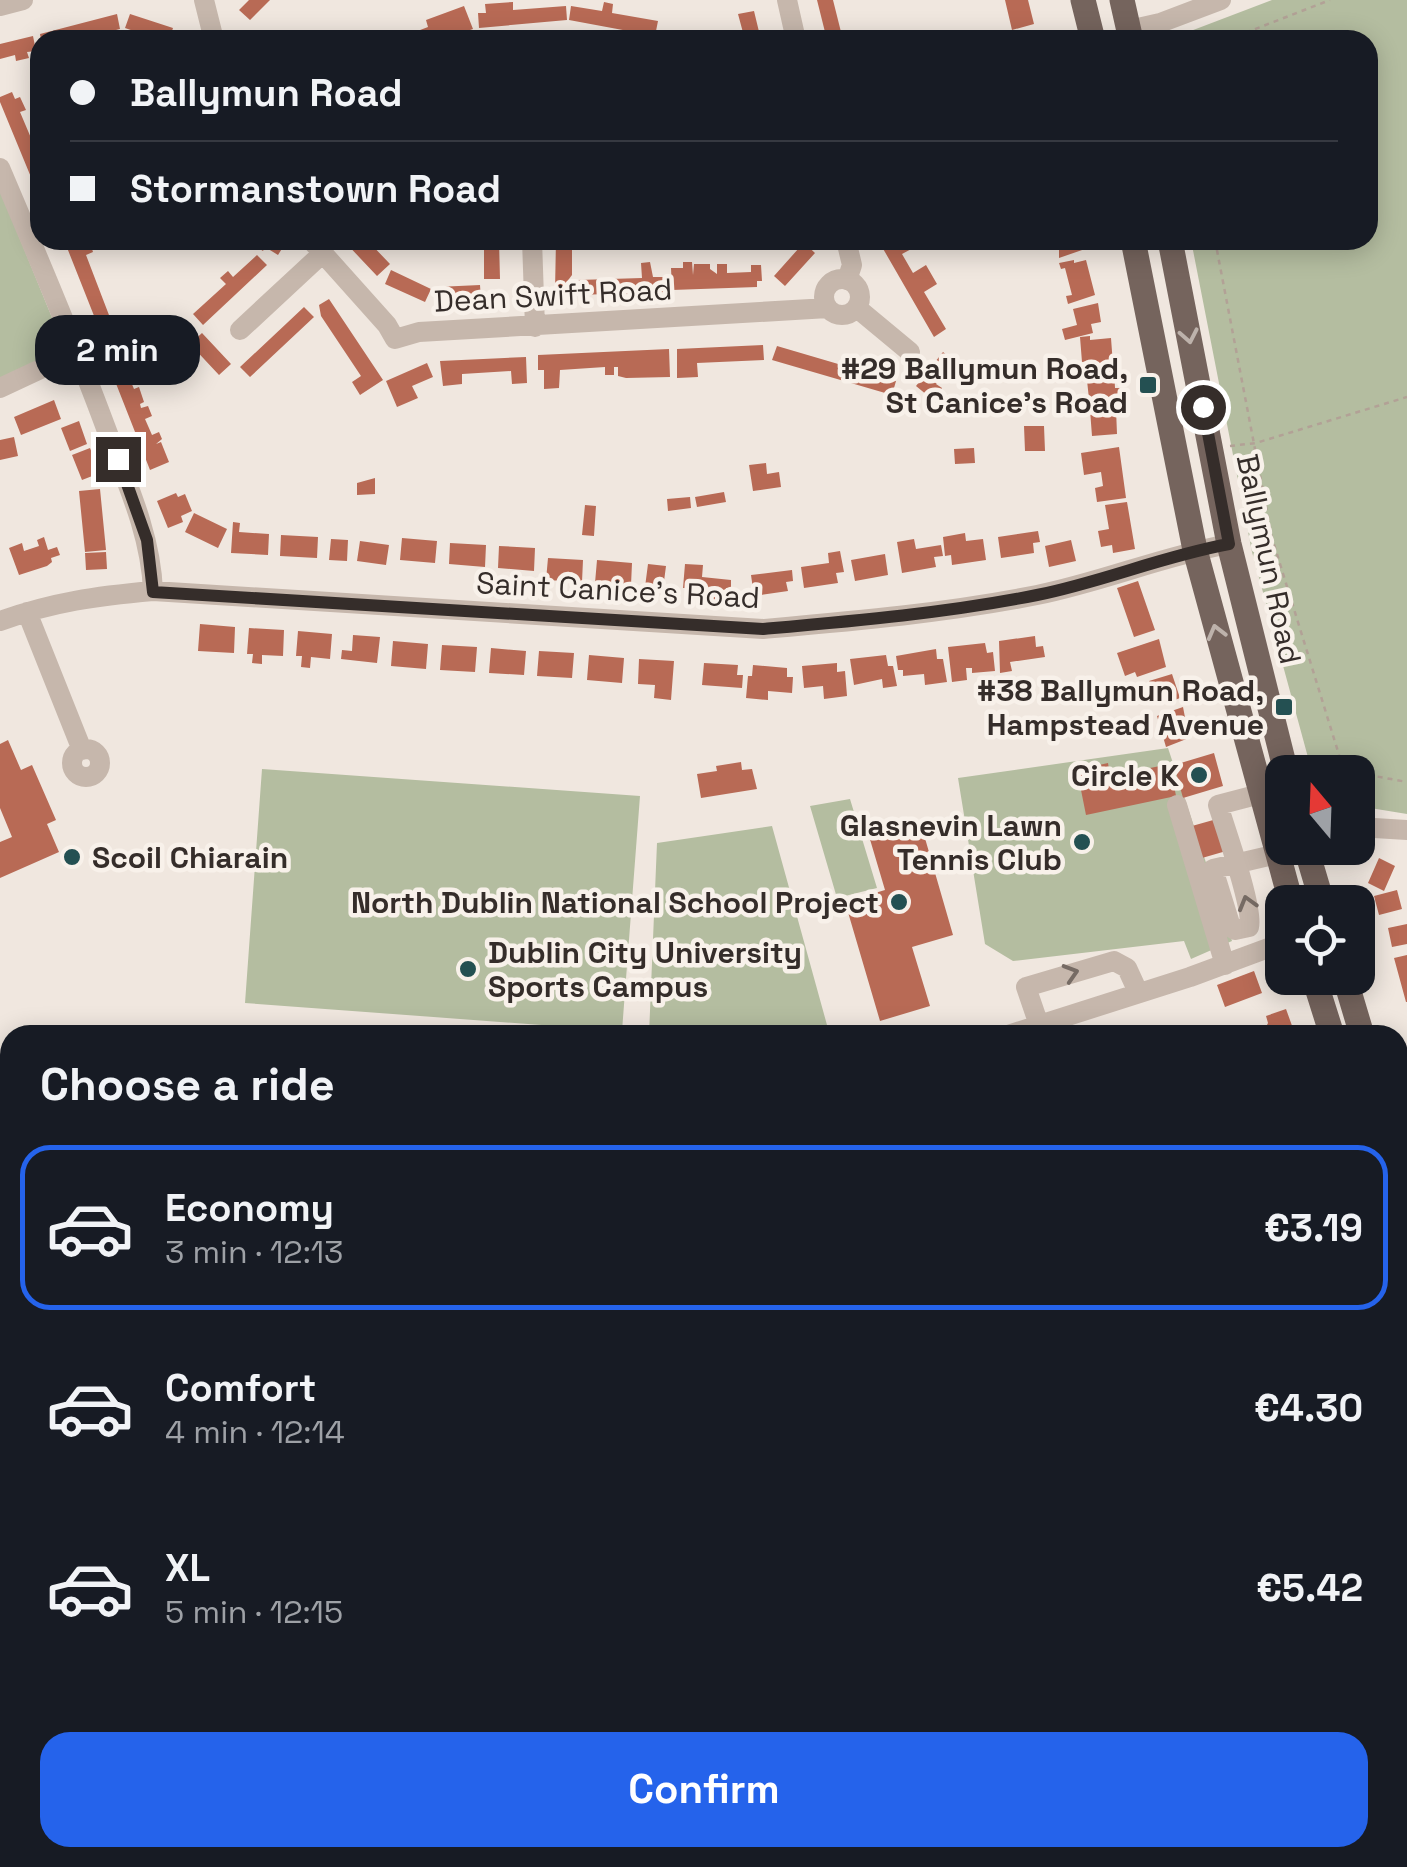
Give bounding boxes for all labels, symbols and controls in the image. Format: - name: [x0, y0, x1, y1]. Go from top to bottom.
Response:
- text: Ballymun Road: [130, 69, 403, 117]
- text: Stormanstown Road: [130, 165, 501, 213]
- street label: Dean Swift Road: [433, 269, 673, 321]
- callout: 2 min: [36, 314, 200, 384]
- one-way arrow: [1178, 328, 1199, 344]
- text: 2 min: [76, 330, 159, 370]
- place label: #29 Ballymun Road, St Canice's Road: [841, 349, 1128, 422]
- marker: #29 Ballymun Road, St Canice's Road: [1137, 374, 1159, 396]
- route start: [1181, 385, 1226, 430]
- route end: [96, 437, 141, 482]
- street label: Ballymun Road: [1228, 450, 1310, 668]
- street label: Saint Canice's Road: [475, 563, 761, 617]
- one-way arrow: [1207, 624, 1228, 641]
- place label: #38 Ballymun Road, Hampstead Avenue: [977, 671, 1264, 744]
- marker: #38 Ballymun Road, Hampstead Avenue: [1273, 696, 1295, 718]
- north arrow: [1265, 755, 1375, 865]
- map controls: [1265, 755, 1375, 995]
- place label: Circle K: [1071, 756, 1179, 795]
- marker: Circle K: [1188, 764, 1210, 786]
- place label: Glasnevin Lawn Tennis Club: [840, 806, 1062, 879]
- marker: Glasnevin Lawn Tennis Club: [1071, 831, 1093, 853]
- place label: Scoil Chiarain: [92, 838, 288, 877]
- marker: Scoil Chiarain: [61, 846, 83, 868]
- place label: North Dublin National School Project: [351, 883, 879, 922]
- button: locate: [1265, 885, 1375, 995]
- marker: North Dublin National School Project: [888, 891, 910, 913]
- one-way arrow: [1238, 895, 1259, 912]
- place label: Dublin City University Sports Campus: [488, 933, 802, 1006]
- marker: Dublin City University Sports Campus: [457, 958, 479, 980]
- one-way arrow: [1061, 964, 1078, 985]
- text: Choose a ride: [40, 1056, 335, 1113]
- icon: car: [45, 1183, 135, 1273]
- text: Economy: [165, 1184, 334, 1232]
- text: €3.19: [1264, 1204, 1363, 1252]
- text: 3 min · 12:13: [165, 1232, 343, 1272]
- icon: car: [45, 1363, 135, 1453]
- text: Comfort: [165, 1364, 316, 1412]
- text: €4.30: [1254, 1384, 1363, 1432]
- text: 4 min · 12:14: [165, 1412, 345, 1452]
- icon: car: [45, 1543, 135, 1633]
- text: XL: [165, 1544, 210, 1592]
- text: €5.42: [1256, 1564, 1363, 1612]
- text: 5 min · 12:15: [165, 1592, 343, 1632]
- button: Confirm: [40, 1732, 1368, 1847]

